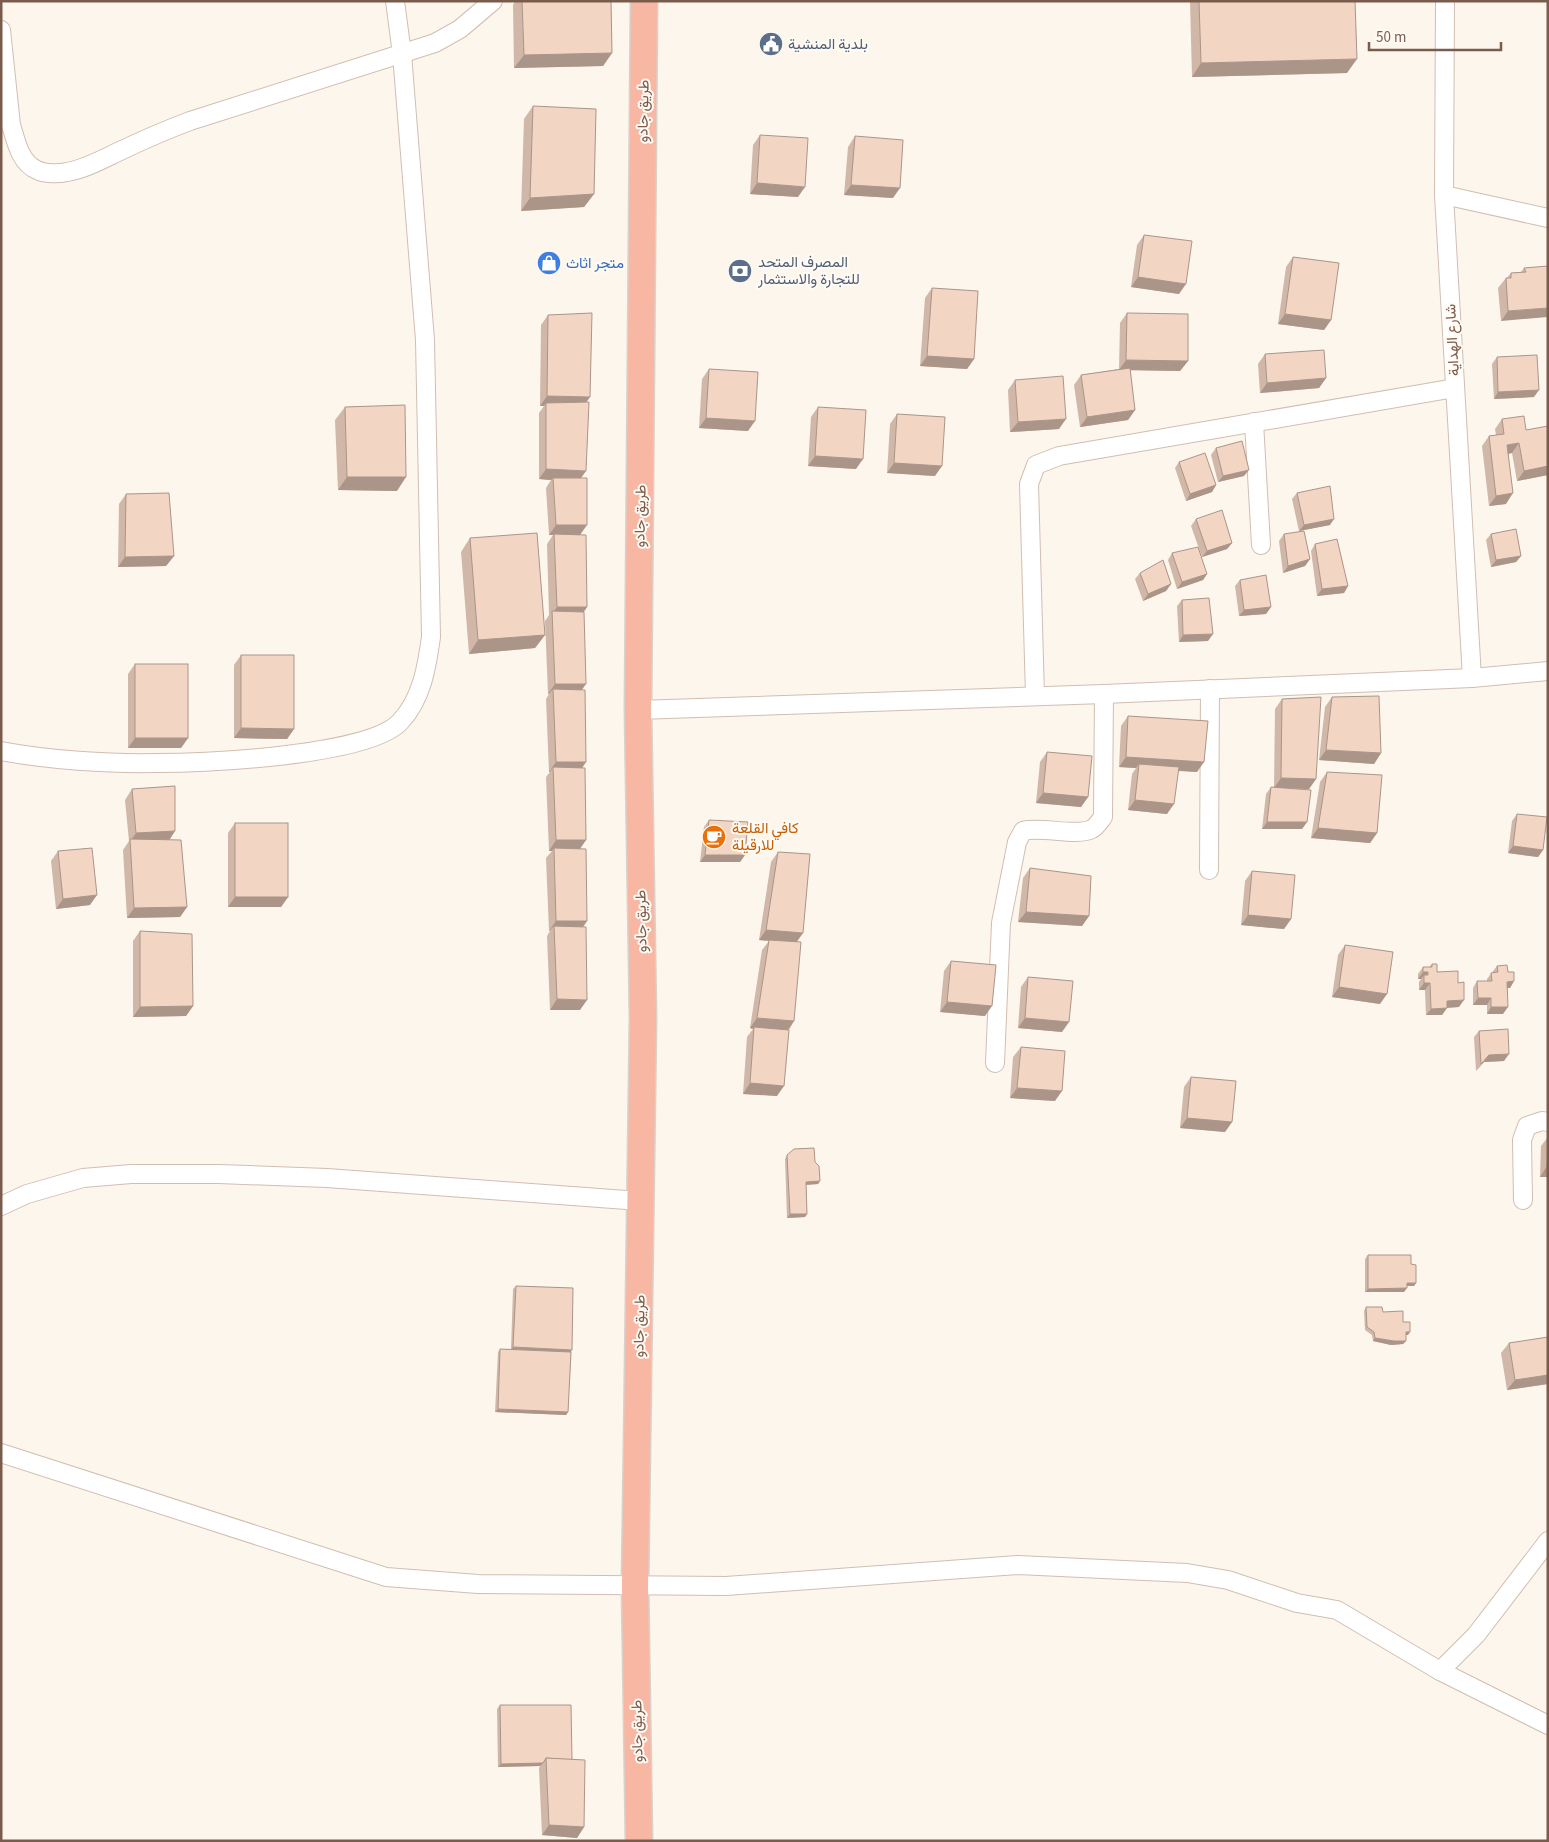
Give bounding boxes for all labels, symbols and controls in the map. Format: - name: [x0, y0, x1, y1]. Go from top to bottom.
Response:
- scale bar: [1369, 20, 1502, 52]
- text: 50 m: [1376, 27, 1406, 48]
- public building icon: بلدية المنشية: [758, 31, 784, 57]
- place label: بلدية المنشية: [788, 34, 868, 55]
- street label: طريق جادو: [632, 79, 655, 142]
- shop icon: متجر اثاث: [536, 250, 562, 276]
- place label: المصرف المتحد للتجارة والاستثمار: [757, 252, 860, 290]
- place label: متجر اثاث: [566, 253, 624, 274]
- bank icon: المصرف المتحد للتجارة والاستثمار: [727, 258, 753, 284]
- street label: شارع الهداية: [1440, 303, 1465, 377]
- street label: طريق جادو: [629, 484, 652, 547]
- place label: كافي القلعة للارقيلة: [732, 818, 799, 856]
- cafe icon: كافي القلعة للارقيلة: [701, 824, 727, 850]
- street label: طريق جادو: [630, 889, 653, 952]
- street label: طريق جادو: [628, 1294, 651, 1357]
- street label: طريق جادو: [626, 1699, 649, 1762]

